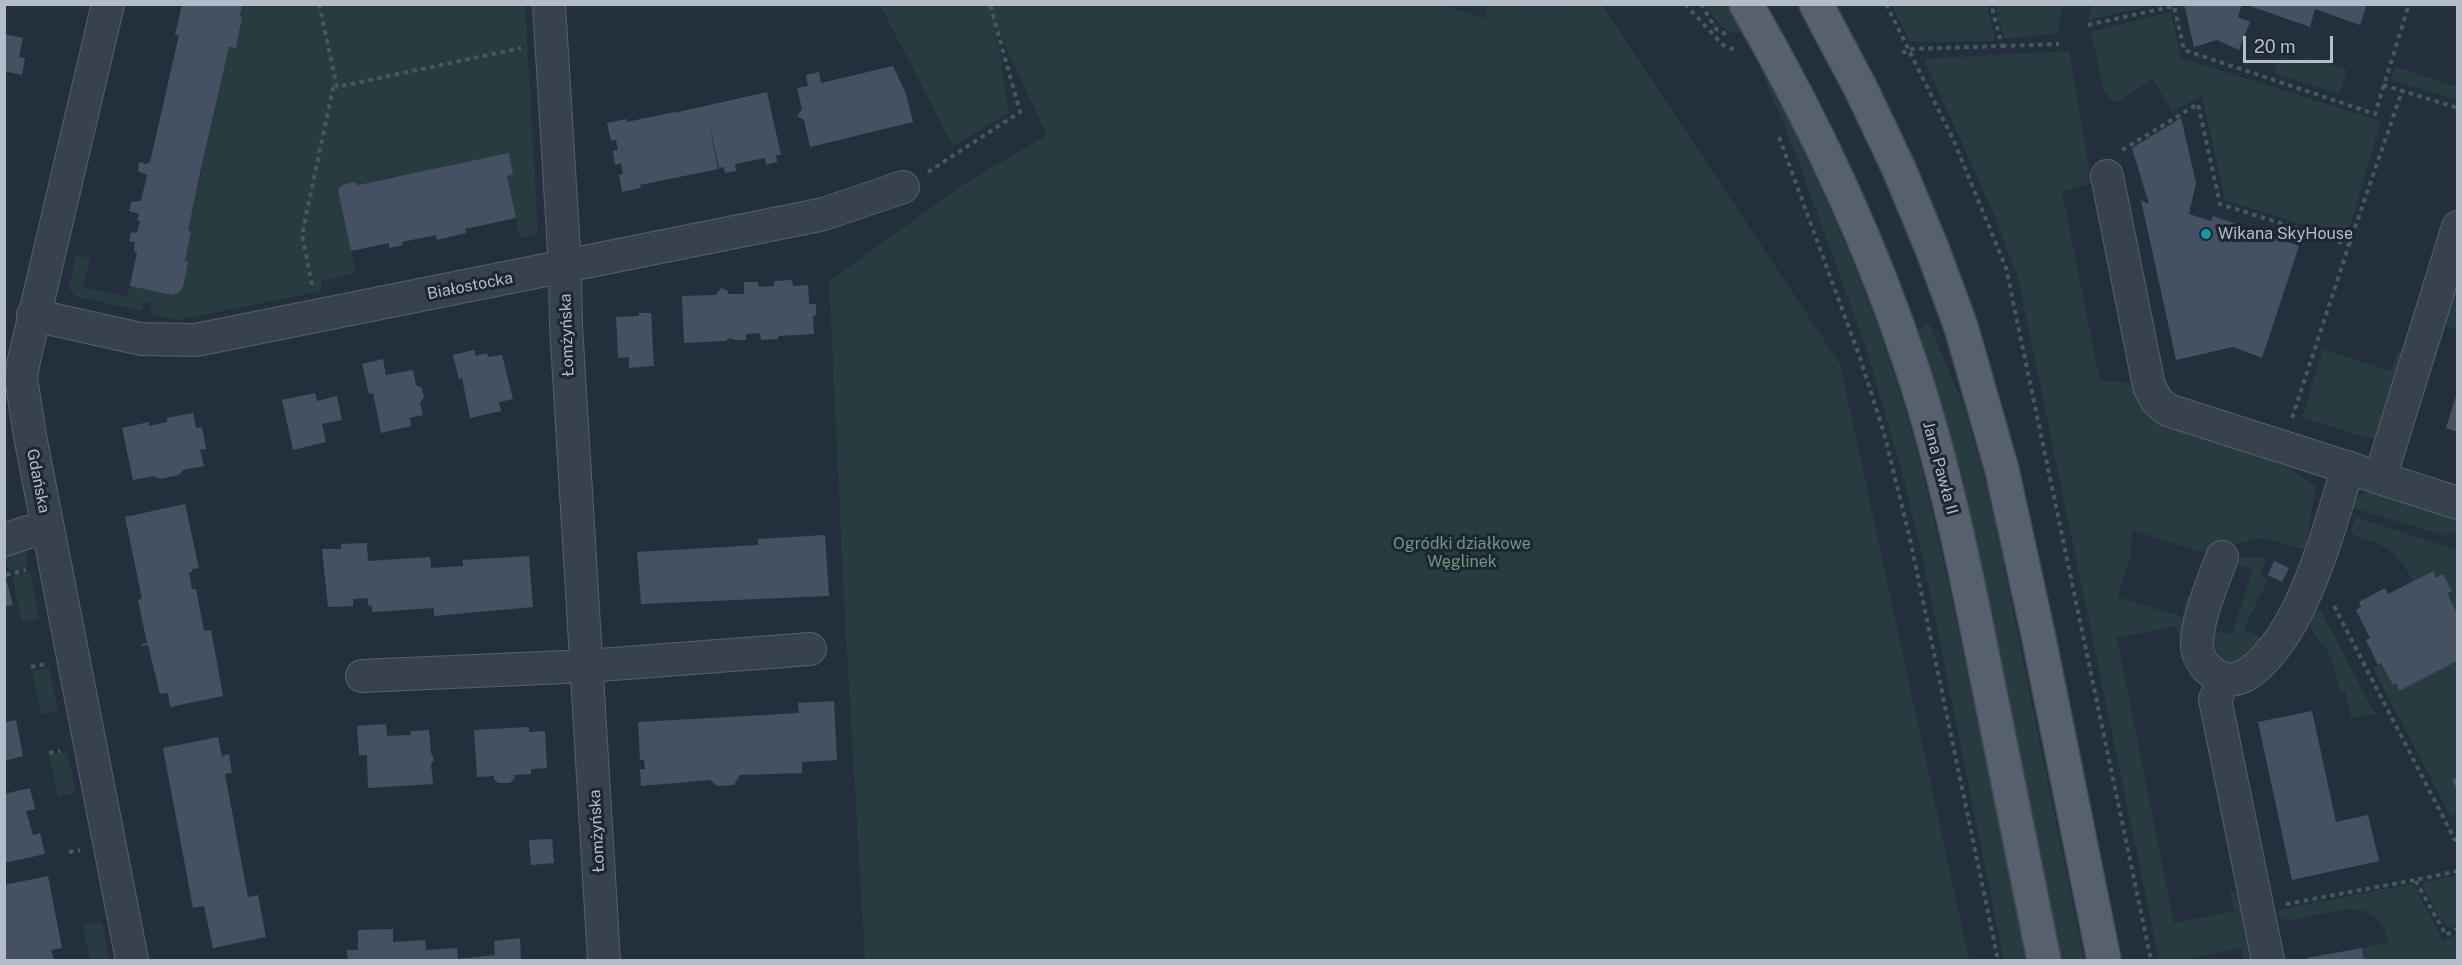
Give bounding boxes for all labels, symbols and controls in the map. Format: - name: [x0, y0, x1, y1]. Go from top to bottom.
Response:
- scale bar: [2246, 24, 2336, 62]
- text: 20 m: [2254, 36, 2296, 57]
- place label: Wikana SkyHouse: [2218, 224, 2353, 244]
- marker: Wikana SkyHouse: [2199, 227, 2213, 241]
- street label: Białostocka: [425, 268, 515, 304]
- street label: Łomżyńska: [556, 293, 578, 377]
- street label: Jana Pawła II: [1918, 419, 1962, 517]
- street label: Gdańska: [22, 447, 54, 515]
- park label: Ogródki działkowe Węglinek: [1393, 534, 1531, 572]
- street label: Łomżyńska: [585, 789, 609, 873]

